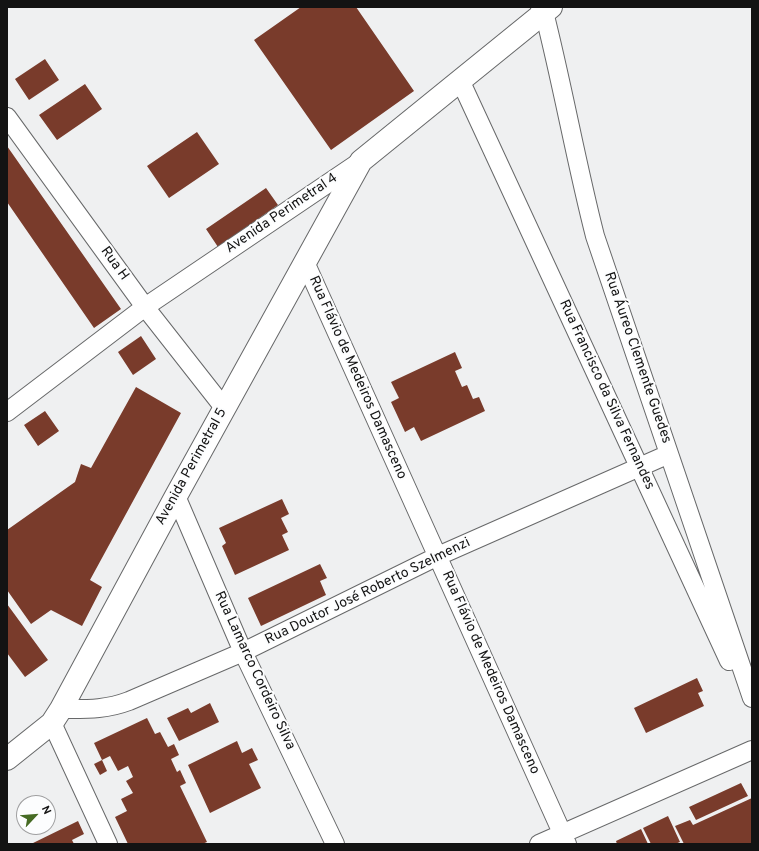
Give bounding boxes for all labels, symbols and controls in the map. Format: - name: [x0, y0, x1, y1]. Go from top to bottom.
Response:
- street label: Avenida Perimetral 4: [223, 170, 341, 258]
- street label: Rua H: [96, 244, 132, 284]
- street label: Rua Áureo Clemente Guedes: [600, 270, 674, 446]
- street label: Rua Flávio de Medeiros Damasceno: [304, 274, 410, 482]
- street label: Rua Francisco da Silva Fernandes: [555, 297, 657, 493]
- street label: Avenida Perimetral 5: [153, 405, 231, 529]
- street label: Rua Doutor José Roberto Szelmenzi: [263, 535, 473, 649]
- street label: Rua Flávio de Medeiros Damasceno: [437, 569, 543, 777]
- street label: Rua Lamarco Cordeiro Silva: [210, 589, 298, 753]
- north arrow: [16, 795, 56, 835]
- text: N: [38, 804, 54, 817]

